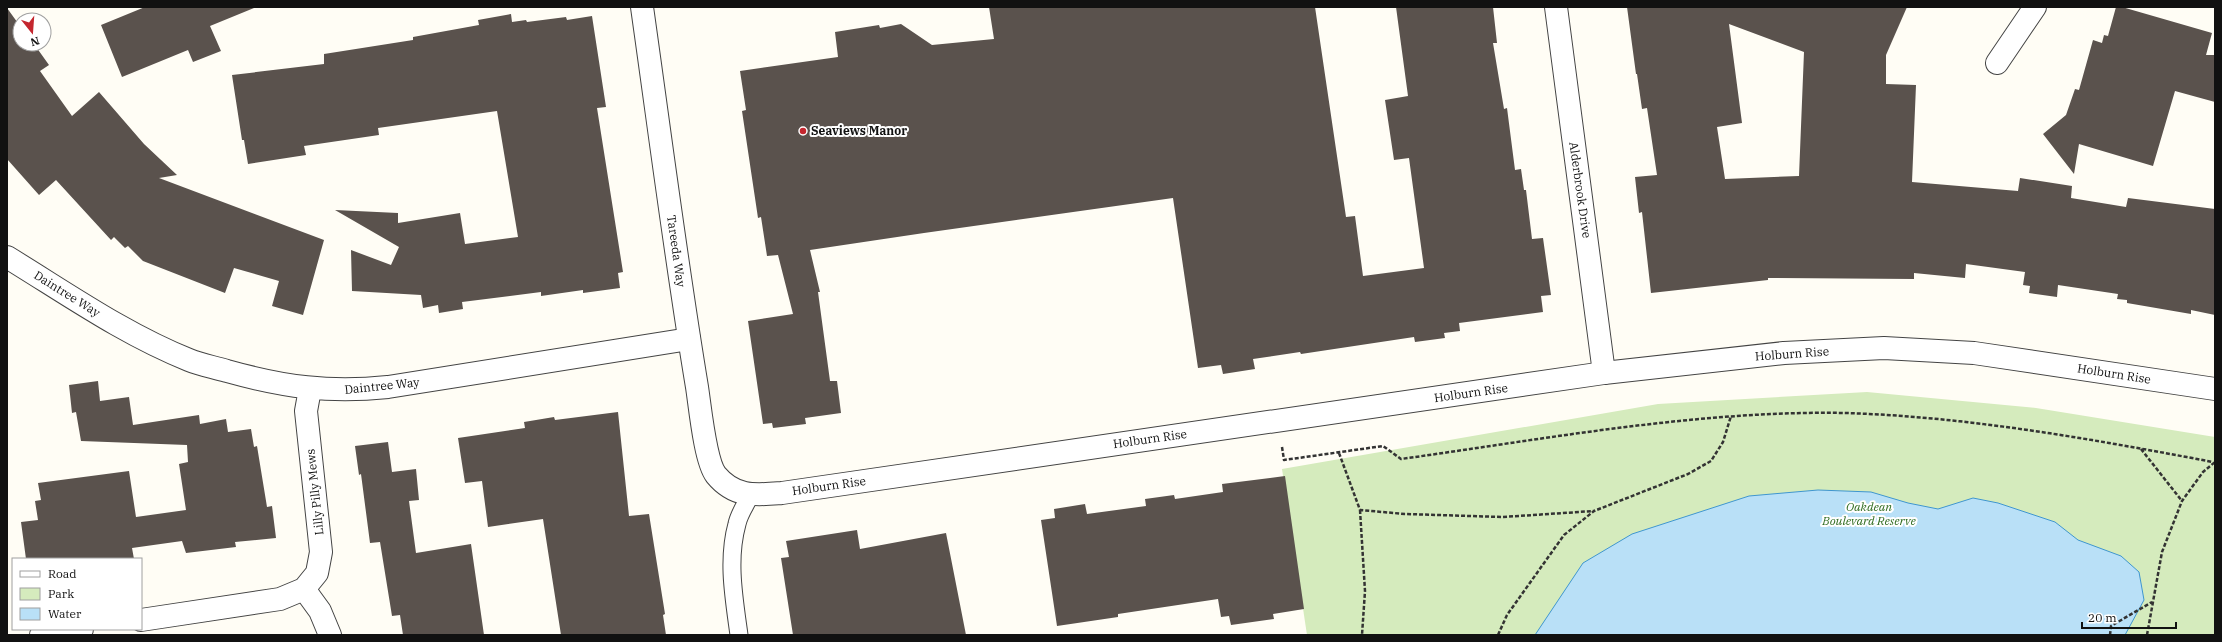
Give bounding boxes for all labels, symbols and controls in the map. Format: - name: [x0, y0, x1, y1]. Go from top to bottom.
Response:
- north arrow: [12, 12, 52, 52]
- text: N: [28, 34, 41, 50]
- place label: Seaviews Manor: [811, 123, 907, 138]
- marker: Seaviews Manor: [798, 126, 808, 136]
- street label: Alderbrook Drive: [1566, 141, 1595, 239]
- street label: Tareeda Way: [664, 214, 689, 288]
- street label: Daintree Way: [31, 267, 104, 320]
- street label: Holburn Rise: [1754, 343, 1830, 364]
- street label: Holburn Rise: [2076, 360, 2152, 387]
- street label: Daintree Way: [344, 374, 421, 397]
- street label: Holburn Rise: [1433, 380, 1509, 405]
- street label: Holburn Rise: [1112, 426, 1188, 451]
- street label: Lilly Pilly Mews: [302, 448, 327, 536]
- street label: Holburn Rise: [791, 473, 867, 498]
- park label: Oakdean Boulevard Reserve: [1821, 499, 1916, 528]
- legend: [12, 558, 142, 630]
- text: Road: [48, 566, 77, 581]
- text: Park: [48, 586, 74, 601]
- scale bar: [2082, 604, 2176, 630]
- text: Water: [48, 606, 82, 621]
- text: 20 m: [2088, 610, 2117, 625]

